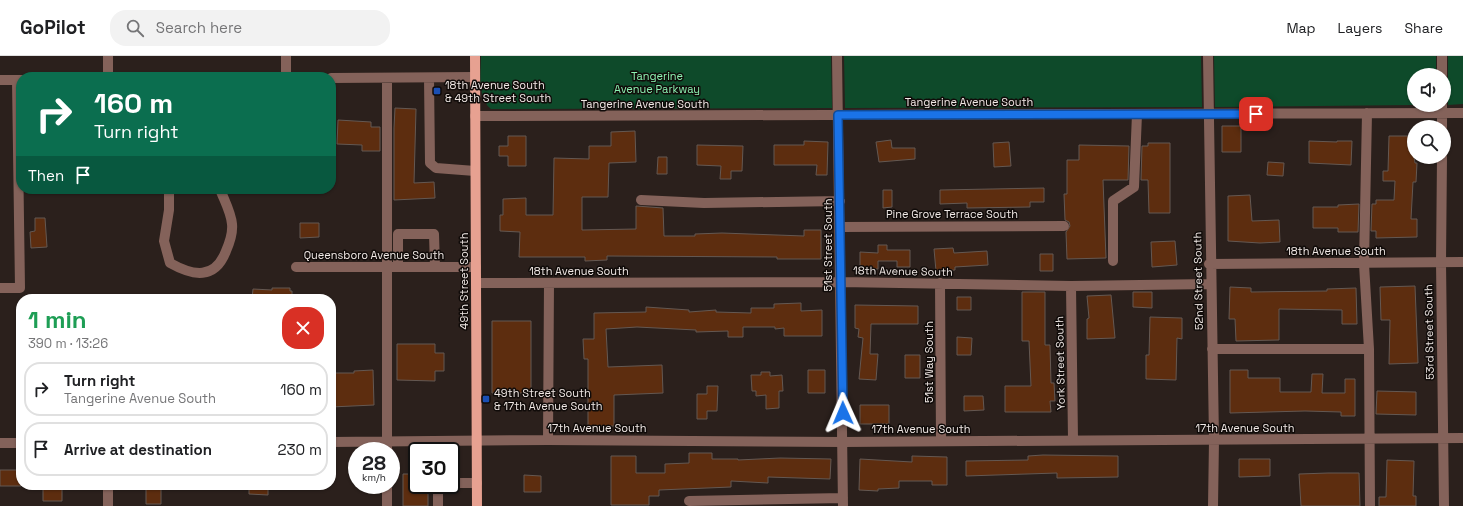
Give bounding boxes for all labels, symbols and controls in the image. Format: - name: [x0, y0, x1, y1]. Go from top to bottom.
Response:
- search box: [110, 10, 390, 46]
- text: GoPilot: [20, 15, 86, 40]
- icon: search: [124, 17, 146, 39]
- text: Search here: [156, 18, 242, 37]
- text: Map: [1286, 19, 1316, 37]
- text: Layers: [1338, 19, 1382, 37]
- text: Share: [1404, 19, 1443, 37]
- map controls: [1407, 68, 1451, 164]
- button: sound: [1407, 68, 1451, 112]
- park label: Tangerine Avenue Parkway: [614, 69, 700, 96]
- place label: 18th Avenue South & 49th Street South: [445, 78, 551, 105]
- text: 160 m: [94, 85, 173, 121]
- marker: 18th Avenue South & 49th Street South: [432, 86, 442, 96]
- icon: right: [28, 88, 80, 140]
- street label: Tangerine Avenue South: [905, 95, 1033, 109]
- street label: Tangerine Avenue South: [581, 97, 709, 111]
- pin: [1239, 97, 1273, 131]
- icon: arrive: [1245, 103, 1267, 125]
- text: Turn right: [94, 120, 178, 143]
- button: search: [1407, 120, 1451, 164]
- icon: arrive: [72, 164, 94, 186]
- text: Then: [28, 166, 64, 185]
- street label: 51st Street South: [821, 198, 835, 292]
- street label: Pine Grove Terrace South: [886, 207, 1018, 221]
- street label: 52nd Street South: [1190, 232, 1206, 330]
- street label: 49th Street South: [457, 233, 471, 329]
- street label: 18th Avenue South: [1286, 244, 1386, 258]
- street label: Queensboro Avenue South: [304, 248, 444, 262]
- street label: 18th Avenue South: [853, 263, 953, 279]
- street label: 18th Avenue South: [529, 264, 629, 278]
- street label: 53rd Street South: [1421, 284, 1437, 380]
- text: 1 min: [28, 304, 87, 335]
- button: close: [282, 307, 324, 349]
- street label: York Street South: [1052, 316, 1068, 410]
- street label: 51st Way South: [922, 321, 936, 403]
- text: 390 m · 13:26: [28, 335, 108, 352]
- text: Turn right: [64, 371, 135, 390]
- icon: right: [30, 378, 52, 400]
- text: 160 m: [280, 380, 322, 399]
- place label: 49th Street South & 17th Avenue South: [494, 386, 603, 413]
- text: Tangerine Avenue South: [64, 390, 216, 407]
- position arrow: [822, 392, 864, 434]
- marker: 49th Street South & 17th Avenue South: [481, 394, 491, 404]
- street label: 17th Avenue South: [547, 421, 647, 435]
- street label: 17th Avenue South: [1195, 421, 1295, 435]
- street label: 17th Avenue South: [871, 422, 971, 436]
- icon: arrive: [30, 438, 52, 460]
- text: Arrive at destination: [64, 440, 212, 459]
- text: 230 m: [278, 440, 322, 459]
- speed limit sign: 30: [408, 442, 460, 494]
- text: 28: [362, 450, 386, 476]
- text: km/h: [362, 471, 386, 484]

